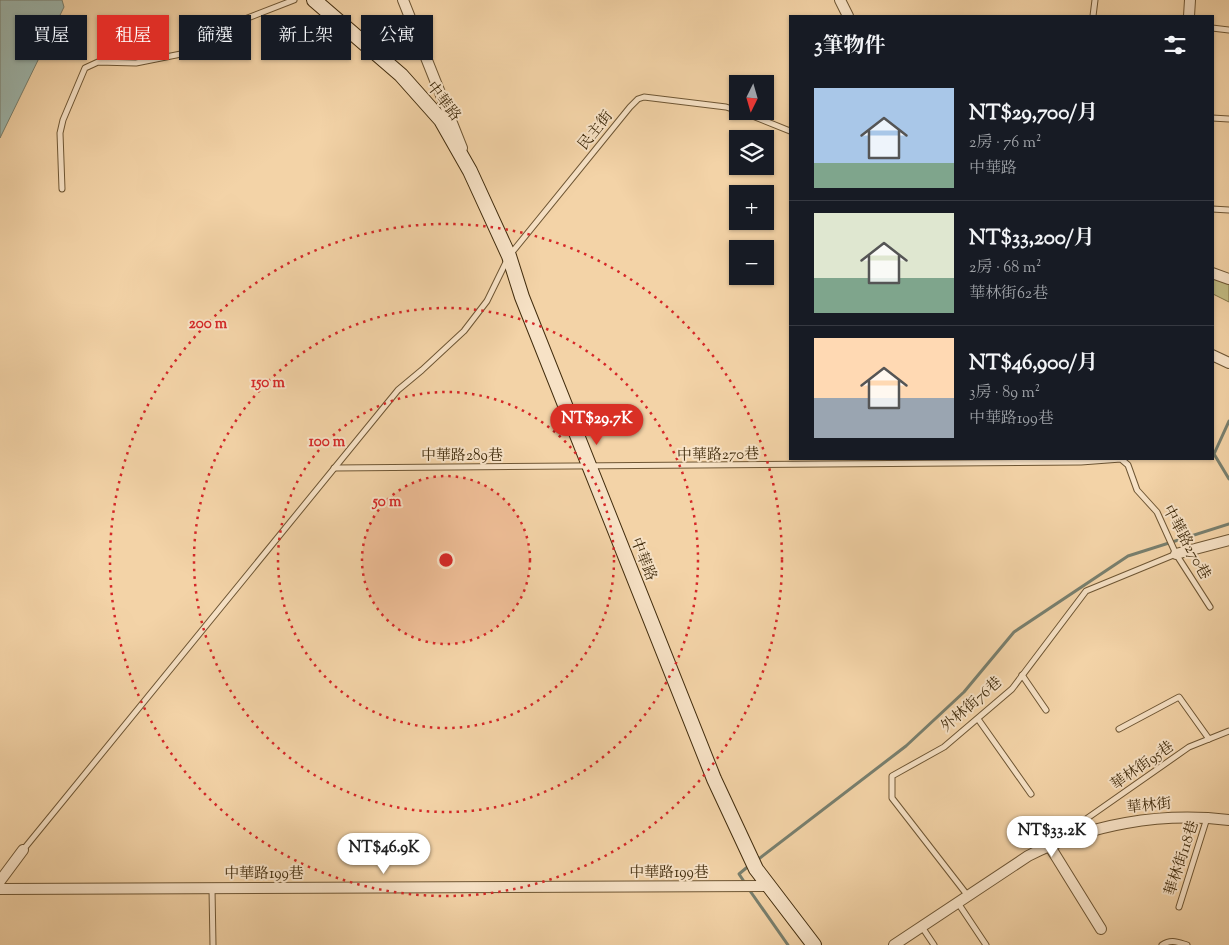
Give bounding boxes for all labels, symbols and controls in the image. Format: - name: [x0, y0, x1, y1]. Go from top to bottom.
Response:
- chip: 買屋: [15, 15, 87, 60]
- chip: 租屋: [97, 15, 169, 60]
- chip: 篩選: [179, 15, 251, 60]
- chip: 新上架: [261, 15, 351, 60]
- chip: 公寓: [361, 15, 433, 60]
- icon: filters: [1161, 31, 1189, 59]
- text: 3筆物件: [814, 32, 885, 62]
- north arrow: [729, 75, 774, 120]
- map controls: [729, 75, 774, 285]
- street label: 中華路: [421, 78, 465, 126]
- text: NT$29,700/月: [969, 99, 1098, 129]
- street label: 民主街: [574, 107, 618, 155]
- icon: home: [854, 108, 914, 168]
- button: layers: [729, 130, 774, 175]
- text: 2房 · 76 m²: [969, 132, 1041, 155]
- text: 中華路: [969, 158, 1017, 181]
- button: +: [729, 185, 774, 230]
- text: NT$33,200/月: [969, 224, 1095, 254]
- icon: home: [854, 233, 914, 293]
- button: −: [729, 240, 774, 285]
- text: 2房 · 68 m²: [969, 257, 1041, 280]
- text: 華林街62巷: [969, 283, 1048, 306]
- text: 200 m: [189, 314, 228, 335]
- text: NT$46,900/月: [969, 349, 1098, 379]
- icon: home: [854, 358, 914, 418]
- text: 150 m: [251, 373, 285, 394]
- text: 3房 · 89 m²: [969, 382, 1040, 405]
- pin: NT$29.7K: [545, 404, 649, 446]
- text: NT$29.7K: [561, 408, 633, 431]
- text: 中華路199巷: [969, 408, 1054, 431]
- text: 100 m: [309, 432, 346, 453]
- street label: 中華路270巷: [677, 444, 759, 467]
- street label: 中華路289巷: [421, 446, 503, 467]
- text: 50 m: [372, 492, 402, 513]
- street label: 中華路270巷: [1157, 502, 1215, 584]
- street label: 中華路: [624, 535, 661, 584]
- centre of rings: [437, 551, 455, 569]
- street label: 外林街76巷: [937, 673, 1007, 738]
- street label: 華林街95巷: [1107, 737, 1179, 796]
- street label: 華林街: [1126, 794, 1173, 819]
- pin: NT$33.2K: [1000, 816, 1104, 858]
- street label: 華林街118巷: [1160, 818, 1204, 899]
- text: NT$33.2K: [1018, 820, 1086, 843]
- pin: NT$46.9K: [332, 832, 436, 875]
- text: NT$46.9K: [348, 837, 420, 860]
- street label: 中華路199巷: [629, 863, 709, 884]
- street label: 中華路199巷: [224, 864, 304, 885]

